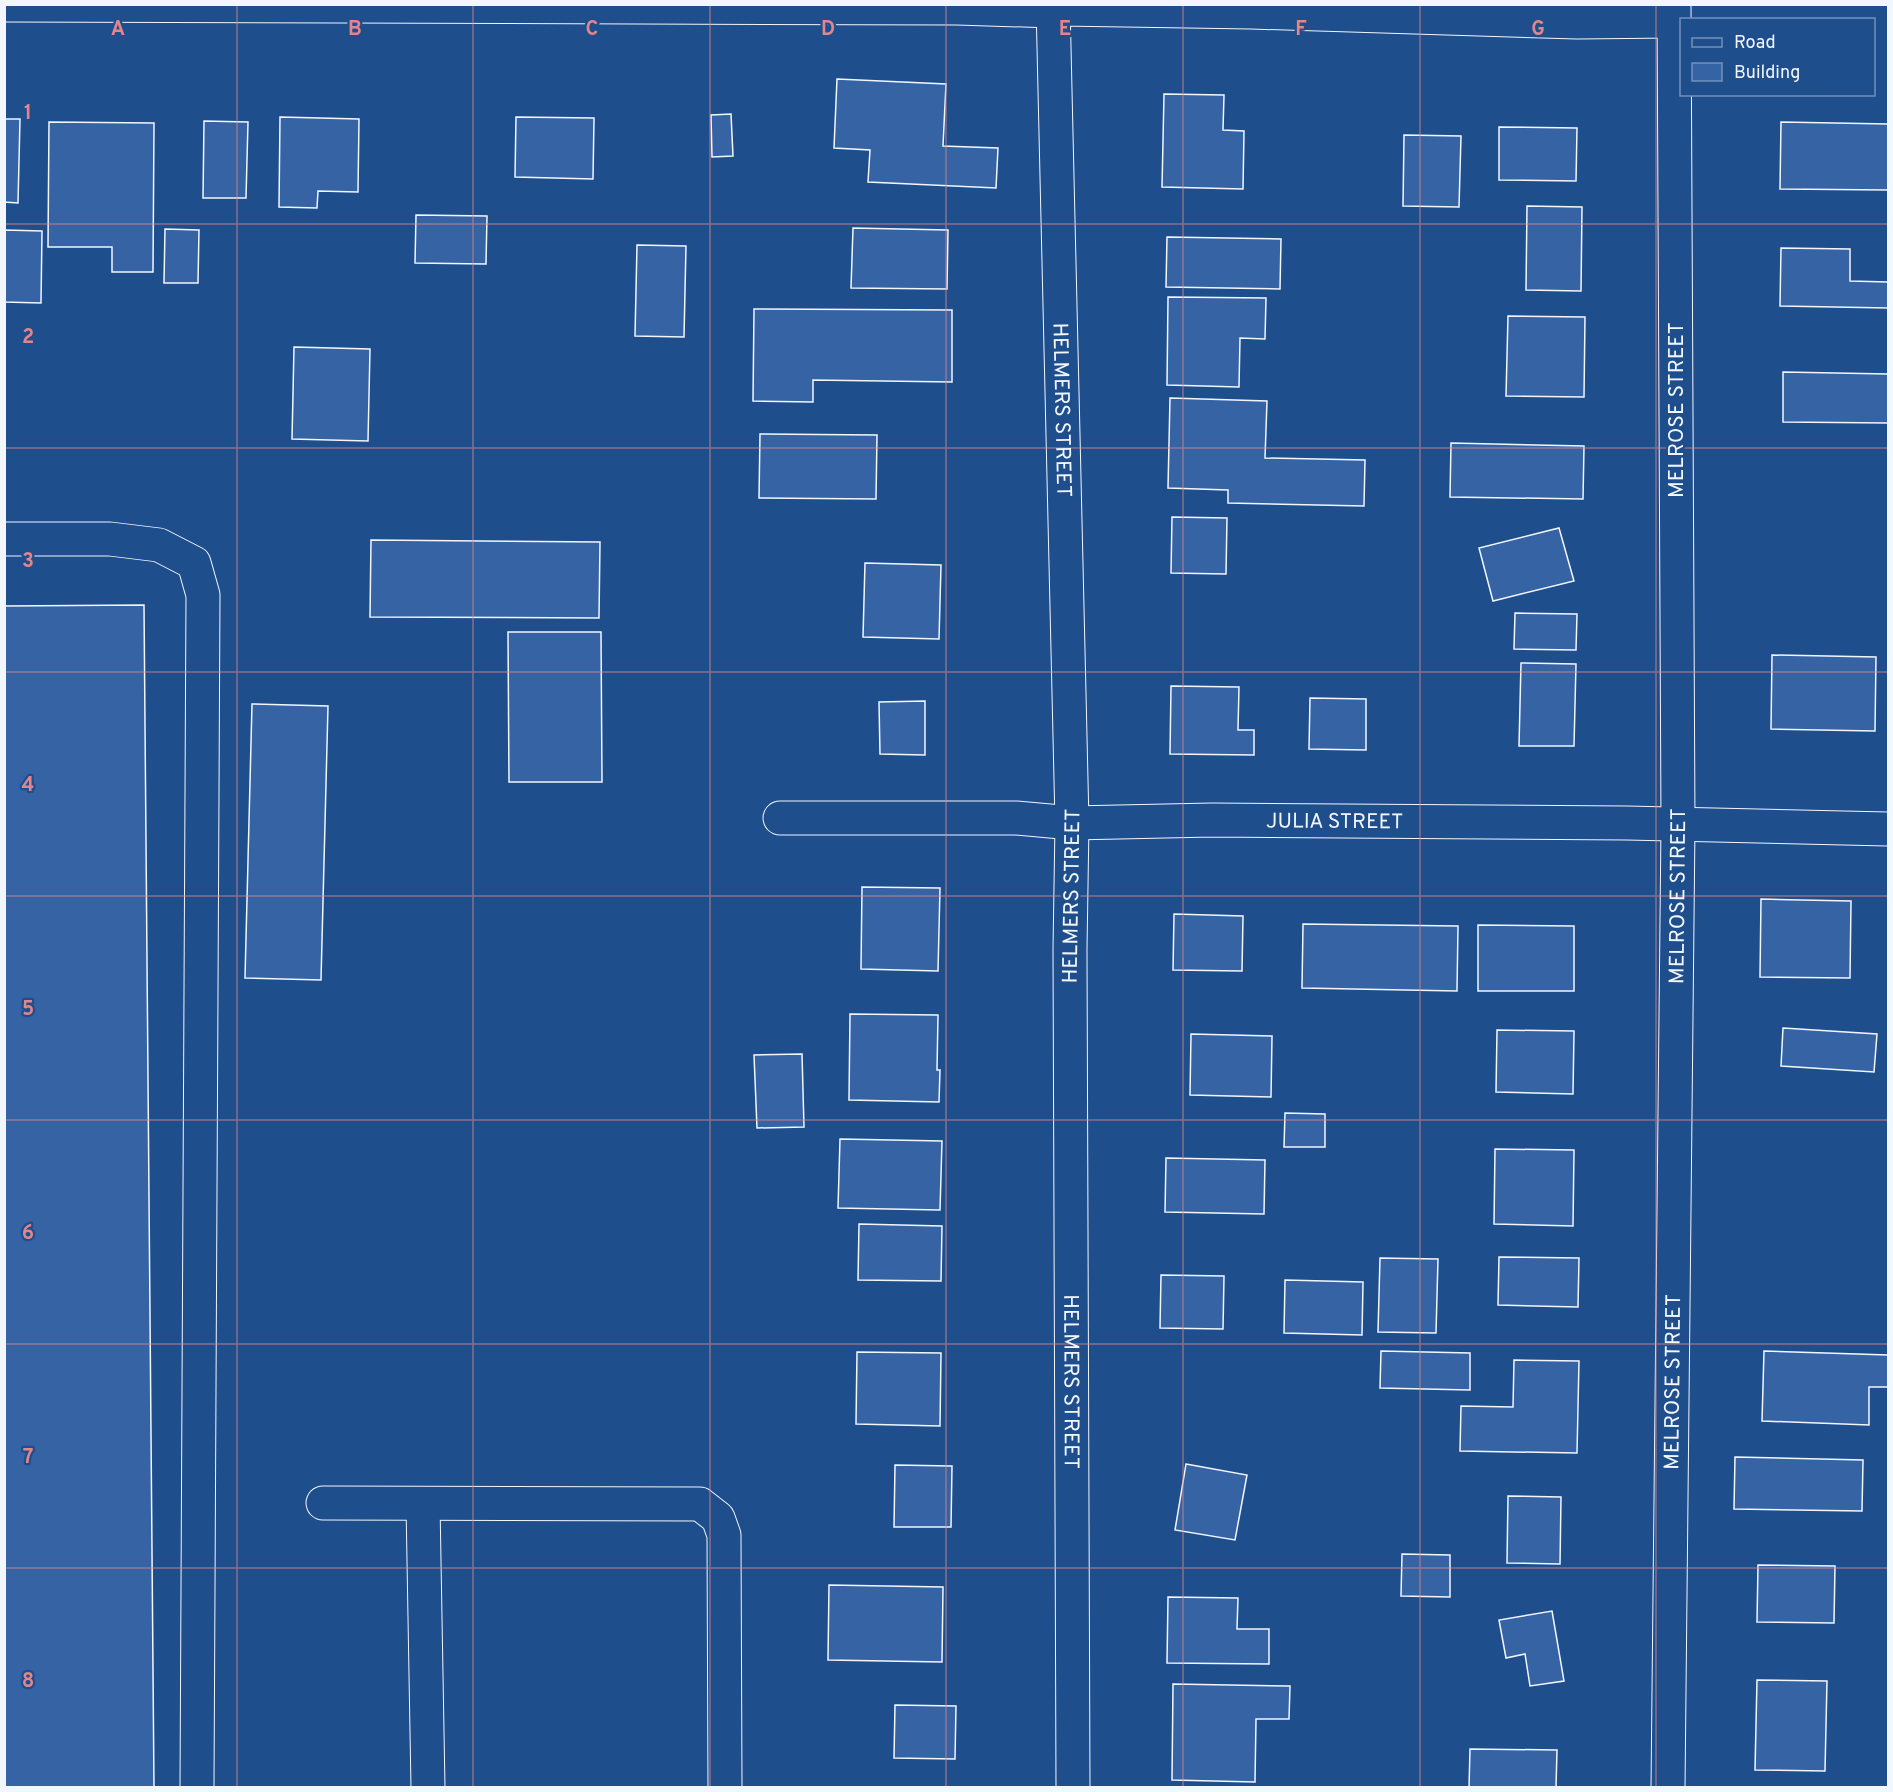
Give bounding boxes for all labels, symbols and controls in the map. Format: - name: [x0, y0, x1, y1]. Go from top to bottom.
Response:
- text: A: [111, 17, 125, 43]
- text: B: [348, 17, 362, 43]
- text: C: [586, 17, 598, 43]
- text: D: [821, 17, 835, 43]
- text: E: [1059, 17, 1071, 43]
- text: F: [1295, 17, 1307, 43]
- text: G: [1531, 17, 1545, 43]
- legend: [1680, 18, 1875, 96]
- text: Road: [1734, 32, 1776, 55]
- text: Building: [1734, 62, 1800, 85]
- text: 1: [24, 101, 32, 127]
- street label: HELMERS STREET: [1045, 322, 1076, 498]
- street label: MELROSE STREET: [1664, 322, 1691, 498]
- text: 2: [22, 325, 34, 351]
- text: 3: [22, 549, 34, 575]
- text: 4: [22, 773, 34, 799]
- street label: HELMERS STREET: [1057, 808, 1088, 984]
- street label: JULIA STREET: [1266, 808, 1403, 836]
- street label: MELROSE STREET: [1664, 808, 1693, 984]
- text: 5: [22, 997, 34, 1023]
- text: 6: [22, 1221, 34, 1247]
- street label: HELMERS STREET: [1056, 1294, 1084, 1469]
- street label: MELROSE STREET: [1659, 1294, 1688, 1470]
- text: 7: [23, 1445, 33, 1471]
- text: 8: [22, 1669, 34, 1695]

